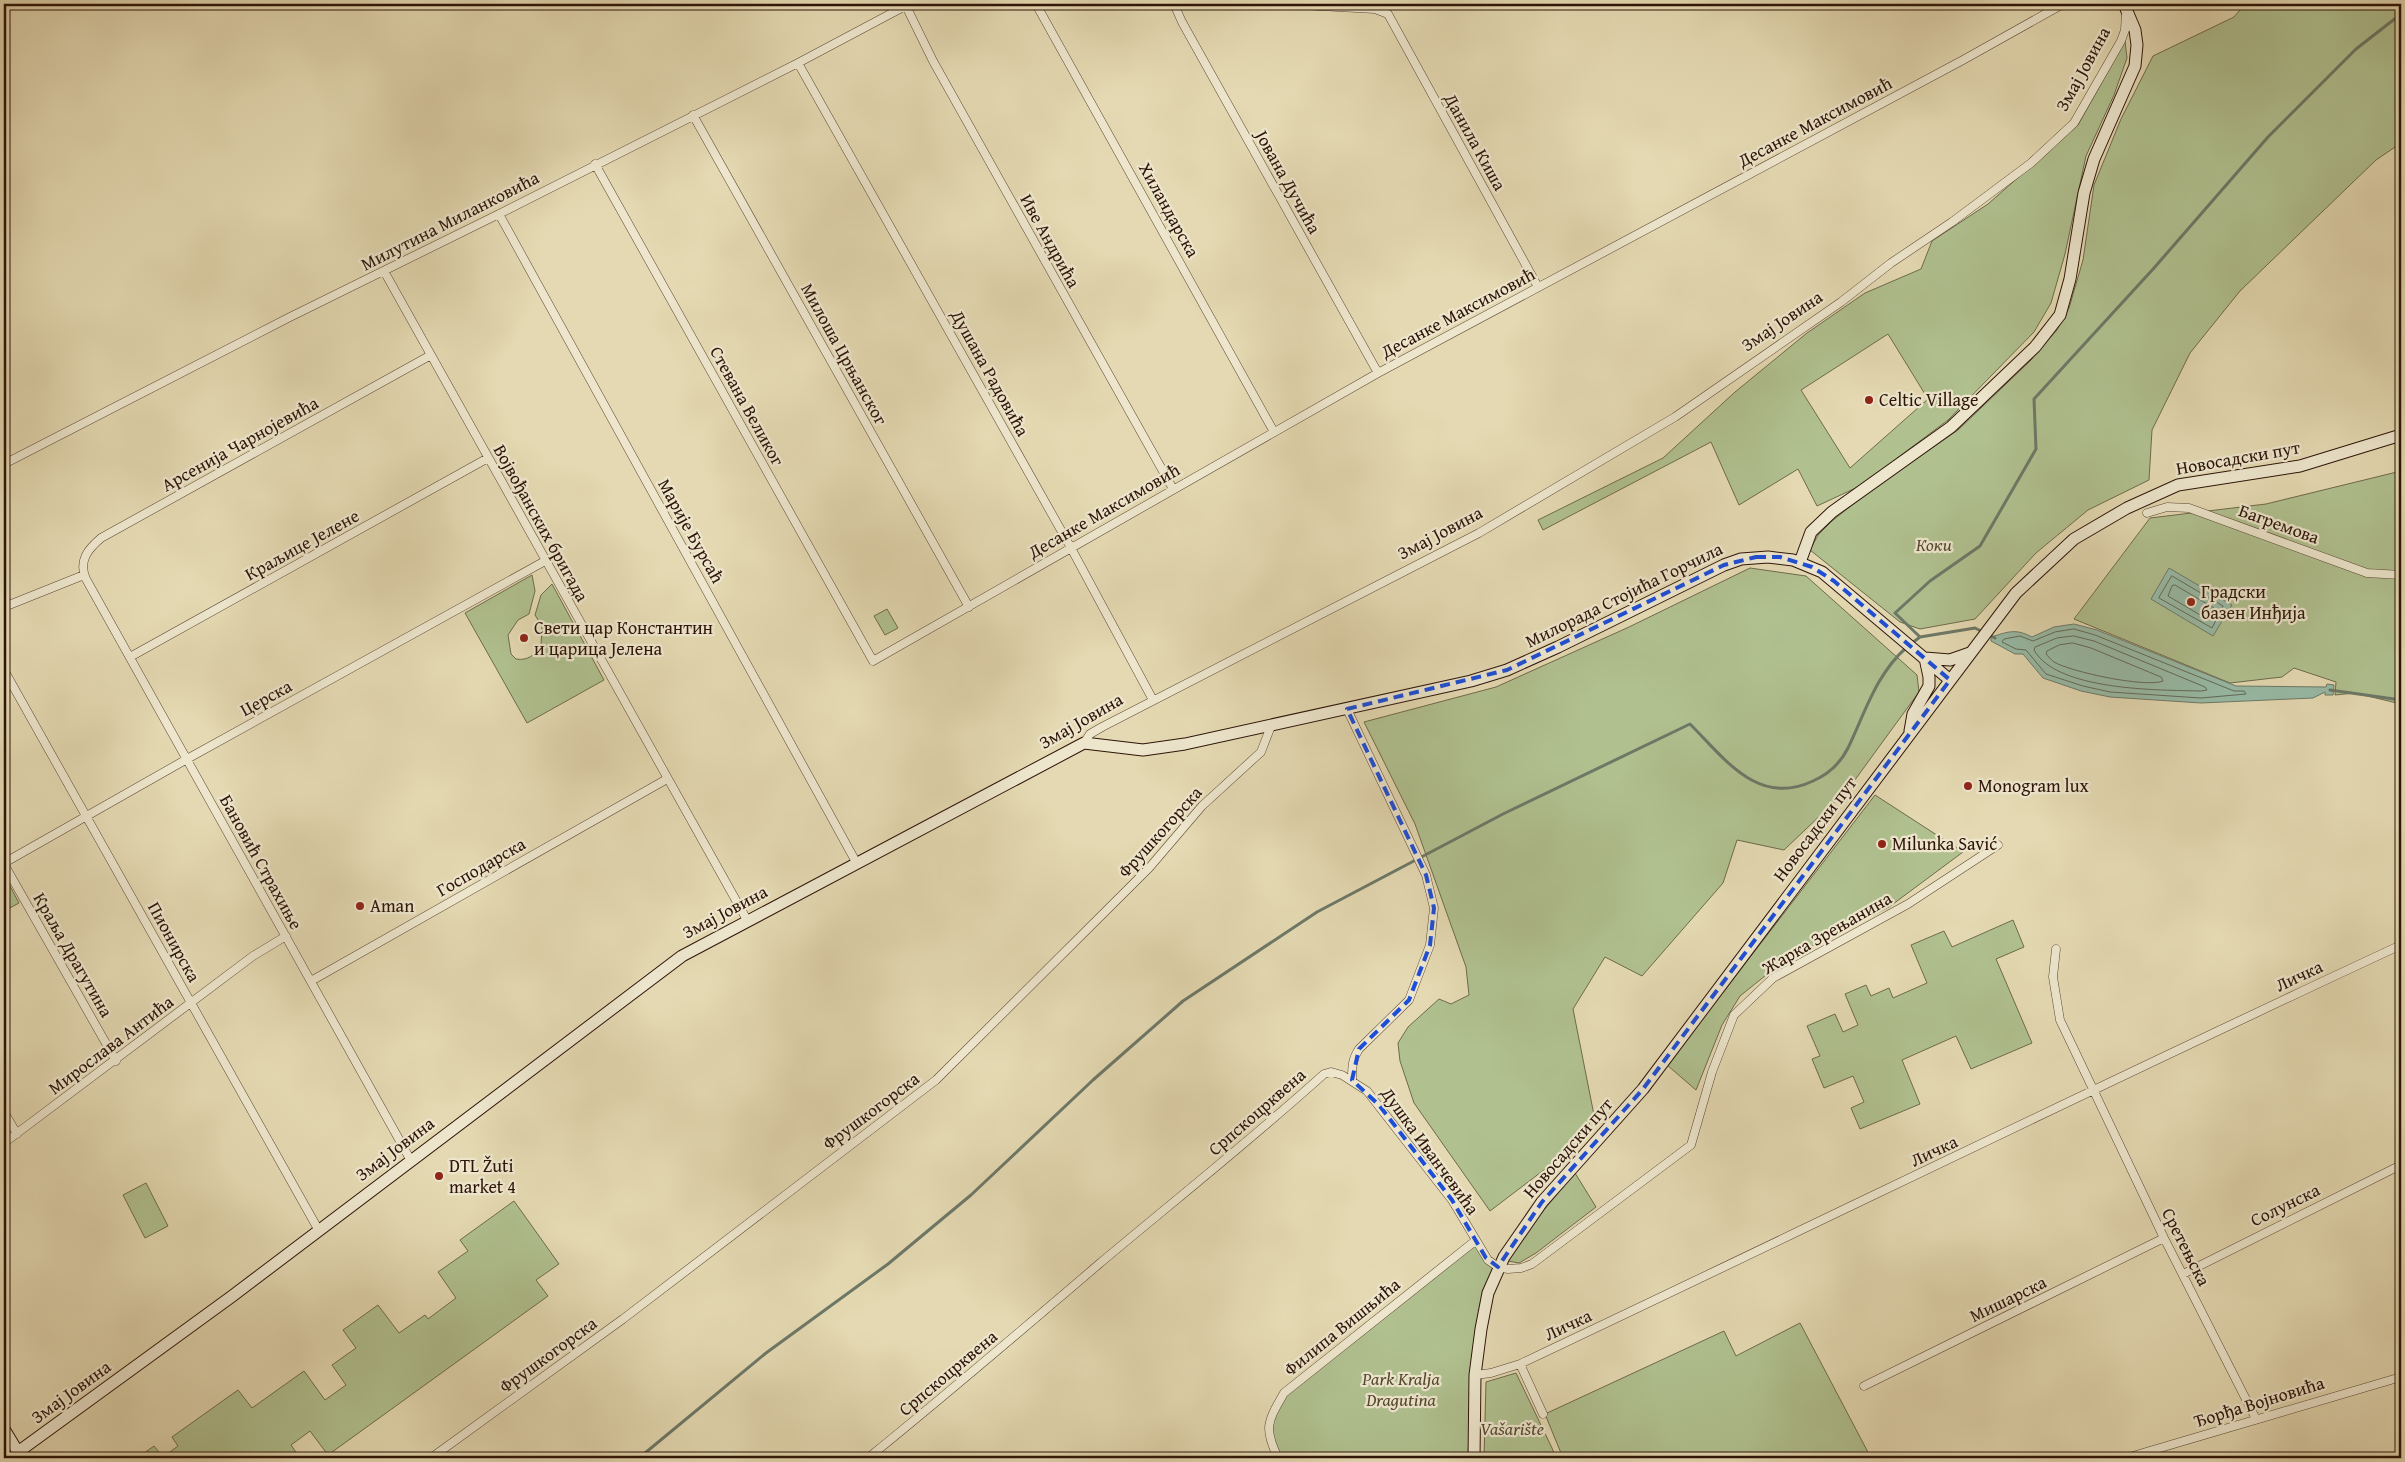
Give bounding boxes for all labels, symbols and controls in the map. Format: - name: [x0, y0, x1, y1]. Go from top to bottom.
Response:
- street label: Змај Јовина: [2048, 21, 2117, 116]
- street label: Десанке Максимовић: [1732, 69, 1897, 174]
- street label: Данила Киша: [1437, 87, 1514, 196]
- street label: Јована Дучића: [1248, 123, 1328, 239]
- street label: Хиландарска: [1132, 157, 1207, 263]
- street label: Милутина Миланковића: [356, 164, 544, 277]
- street label: Иве Андрића: [1014, 189, 1088, 293]
- street label: Десанке Максимовић: [1375, 260, 1540, 365]
- street label: Милоша Црњанског: [794, 278, 895, 430]
- street label: Змај Јовина: [1736, 283, 1828, 358]
- street label: Душана Радовића: [944, 304, 1037, 441]
- street label: Стевана Великог: [703, 341, 792, 471]
- place label: Celtic Village: [1879, 386, 1979, 413]
- street label: Арсенија Чарнојевића: [156, 389, 324, 498]
- marker: Celtic Village: [1863, 394, 1875, 406]
- street label: Новосадски пут: [2174, 433, 2302, 482]
- street label: Војвођанских бригада: [487, 439, 596, 607]
- street label: Десанке Максимовић: [1022, 456, 1185, 566]
- street label: Марије Бурсаћ: [651, 473, 731, 588]
- street label: Багремова: [2235, 496, 2324, 551]
- street label: Змај Јовина: [1392, 499, 1487, 566]
- street label: Краљице Јелене: [240, 502, 364, 587]
- park label: Коки: [1916, 531, 1952, 558]
- street label: Милорада Стојића Горчила: [1520, 535, 1728, 654]
- place label: Градски базен Инђија: [2201, 578, 2306, 626]
- marker: Градски базен Инђија: [2185, 596, 2197, 608]
- place label: Свети цар Константин и царица Јелена: [534, 614, 713, 662]
- marker: Свети цар Константин и царица Јелена: [518, 632, 530, 644]
- street label: Церска: [235, 672, 297, 723]
- street label: Змај Јовина: [1034, 685, 1128, 755]
- street label: Новосадски пут: [1766, 770, 1863, 887]
- place label: Monogram lux: [1978, 772, 2089, 799]
- street label: Фрушкогорска: [1111, 779, 1209, 884]
- marker: Monogram lux: [1962, 780, 1974, 792]
- street label: Бановић Страхиње: [213, 789, 310, 934]
- street label: Господарска: [431, 830, 531, 903]
- place label: Milunka Savić: [1892, 830, 1997, 857]
- marker: Milunka Savić: [1876, 838, 1888, 850]
- street label: Змај Јовина: [677, 878, 772, 945]
- street label: Жарка Зрењанина: [1756, 884, 1897, 981]
- street label: Краља Драгутина: [27, 887, 120, 1023]
- place label: Aman: [370, 892, 414, 919]
- street label: Пионирска: [141, 897, 208, 987]
- marker: Aman: [354, 900, 366, 912]
- street label: Личка: [2271, 953, 2327, 998]
- street label: Мирослава Антића: [42, 988, 179, 1101]
- street label: Српскоцрквена: [1202, 1061, 1312, 1162]
- street label: Фрушкогорска: [817, 1065, 925, 1156]
- street label: Душка Иванчевића: [1374, 1080, 1486, 1221]
- street label: Новосадски пут: [1516, 1091, 1619, 1204]
- street label: Змај Јовина: [349, 1110, 440, 1187]
- street label: Личка: [1906, 1128, 1962, 1173]
- place label: DTL Žuti market 4: [449, 1152, 516, 1200]
- marker: DTL Žuti market 4: [433, 1170, 445, 1182]
- street label: Солунска: [2245, 1176, 2325, 1233]
- street label: Сретењска: [2155, 1203, 2218, 1291]
- street label: Мишарска: [1965, 1268, 2051, 1329]
- street label: Филипа Вишњића: [1278, 1271, 1406, 1382]
- street label: Личка: [1540, 1302, 1596, 1347]
- street label: Фрушкогорска: [493, 1310, 603, 1399]
- street label: Српскоцрквена: [892, 1323, 1003, 1422]
- street label: Змај Јовина: [25, 1353, 117, 1430]
- park label: Park Kralja Dragutina: [1361, 1365, 1440, 1413]
- street label: Ђорђа Војновића: [2190, 1369, 2328, 1434]
- park label: Vašarište: [1480, 1415, 1544, 1442]

